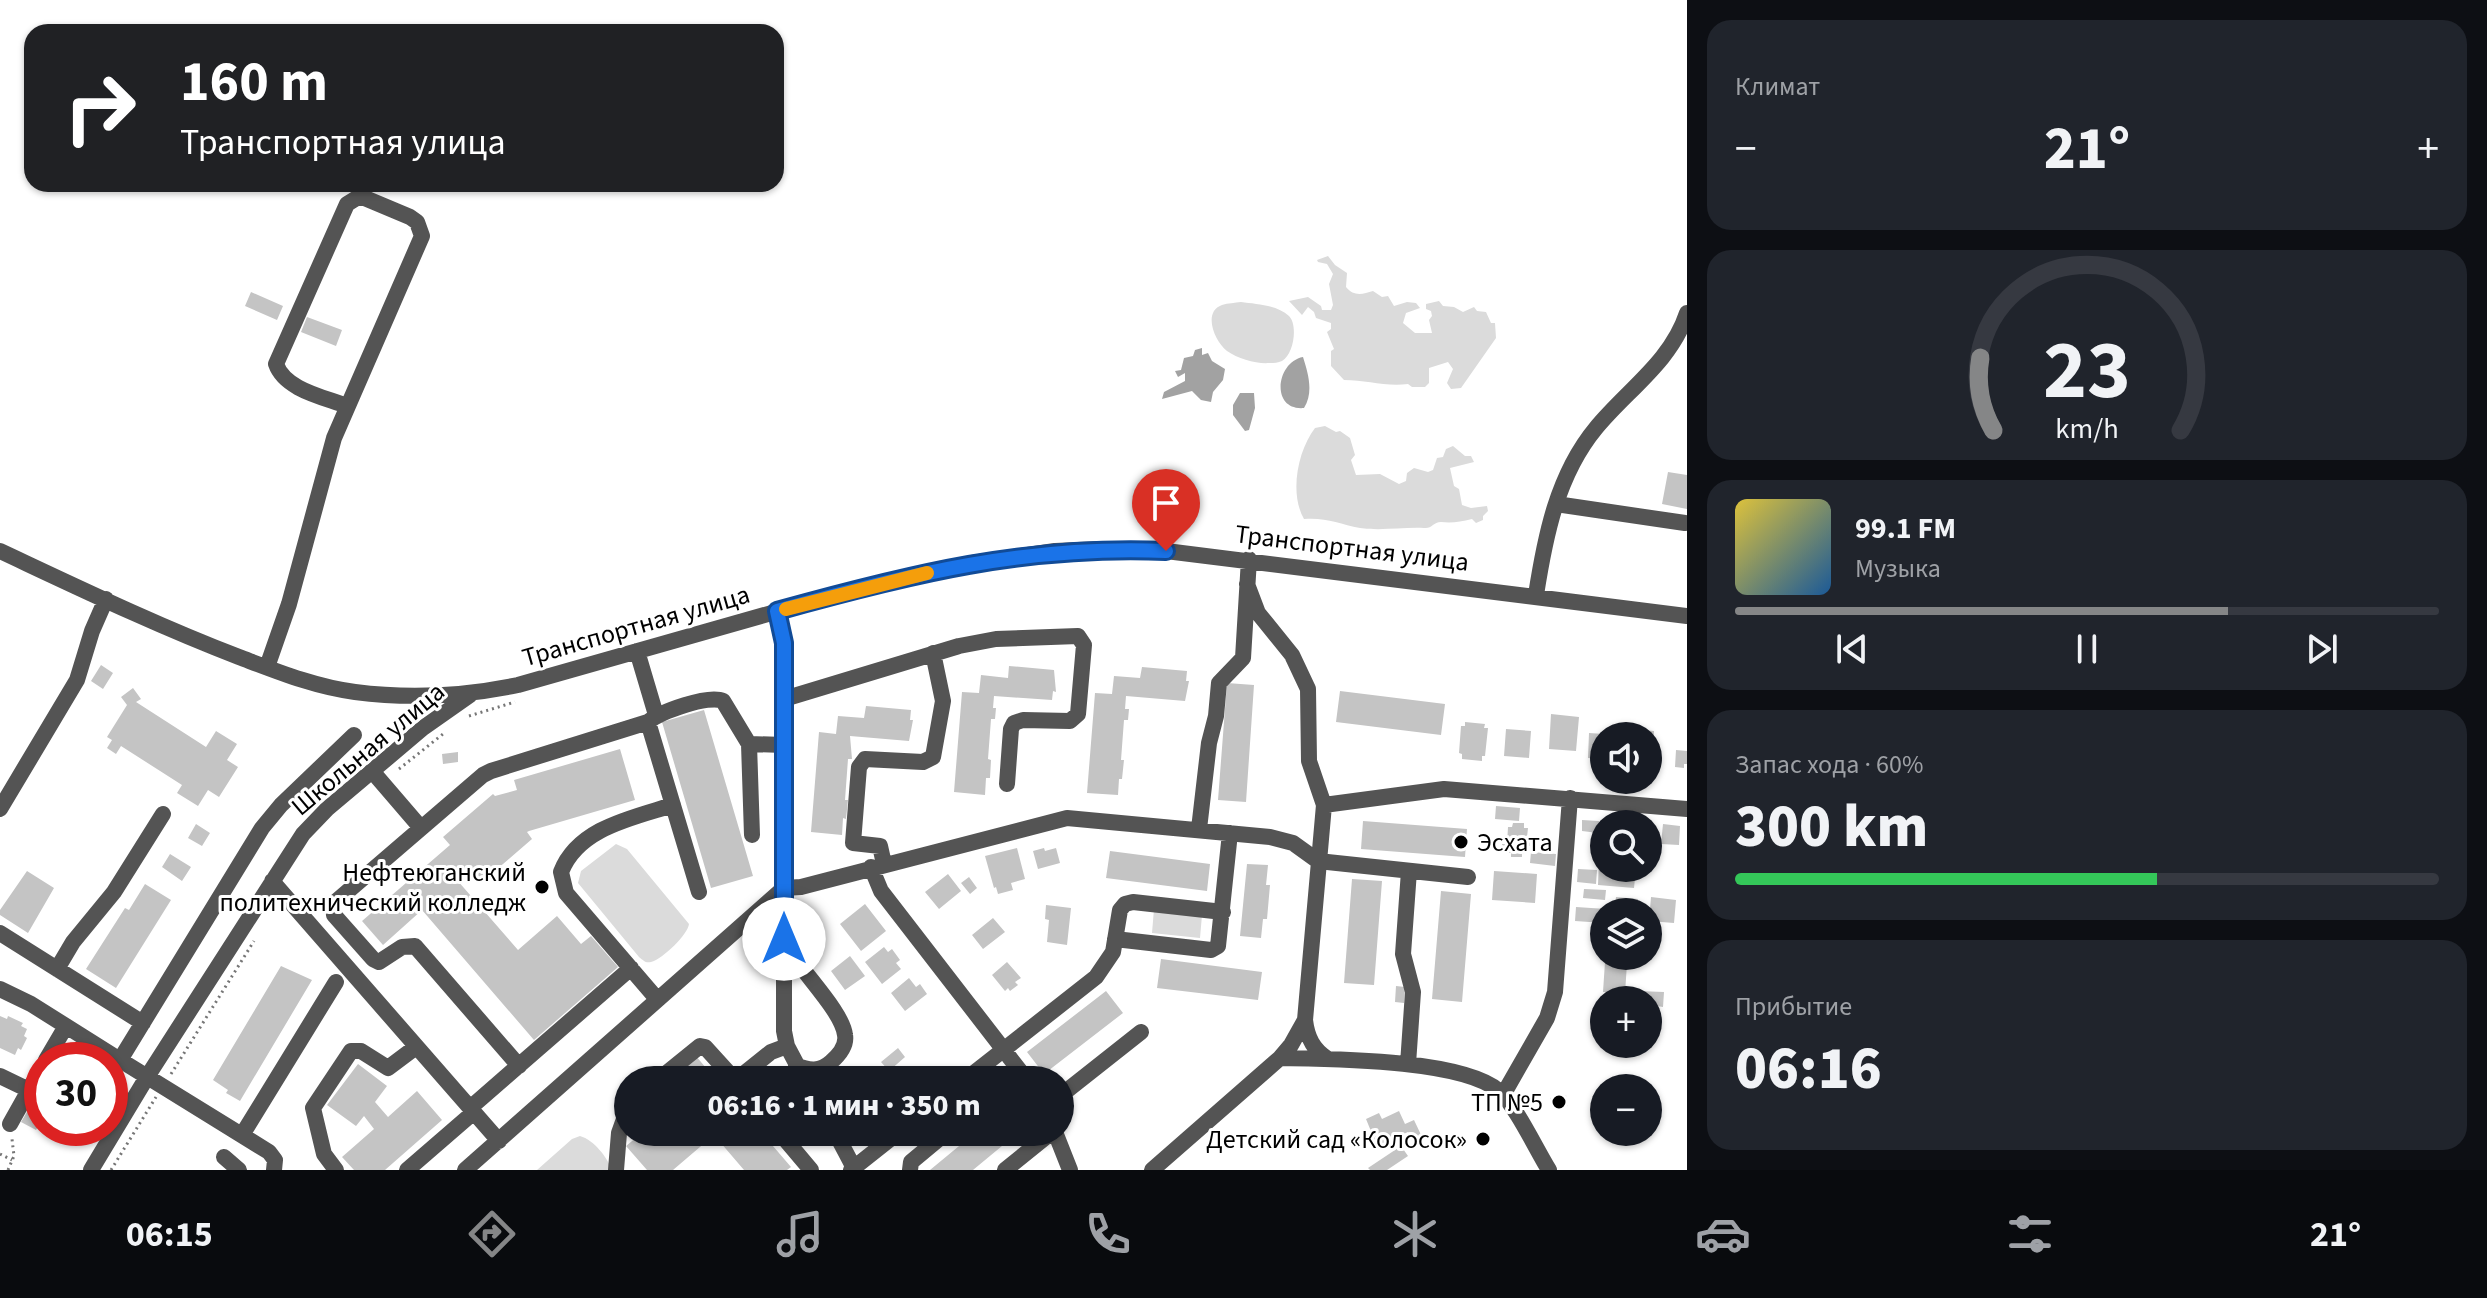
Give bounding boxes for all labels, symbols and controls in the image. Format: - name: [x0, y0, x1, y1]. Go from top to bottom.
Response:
- text: 160 m: [180, 43, 328, 122]
- icon: right: [48, 56, 152, 160]
- text: Климат: [1735, 68, 1820, 105]
- text: 21°: [2044, 107, 2130, 192]
- text: Транспортная улица: [180, 117, 506, 168]
- text: −: [1735, 118, 1757, 181]
- text: +: [2417, 118, 2439, 181]
- text: 23: [2043, 312, 2131, 430]
- text: km/h: [2055, 409, 2119, 449]
- pin: [1132, 469, 1200, 551]
- icon: arrive: [1144, 481, 1188, 525]
- text: 99.1 FM: [1855, 507, 1956, 550]
- street label: Транспортная улица: [1233, 515, 1471, 581]
- text: Музыка: [1855, 550, 1941, 587]
- street label: Транспортная улица: [518, 576, 754, 676]
- icon: previous: [1830, 627, 1874, 671]
- icon: pause: [2065, 627, 2109, 671]
- icon: next: [2300, 627, 2344, 671]
- street label: Школьная улица: [283, 674, 453, 824]
- map controls: [1590, 722, 1662, 1146]
- button: sound: [1590, 722, 1662, 794]
- text: Запас хода · 60%: [1735, 746, 1923, 783]
- text: 300 km: [1735, 785, 1928, 870]
- button: search: [1590, 810, 1662, 882]
- place label: Эсхата: [1477, 824, 1553, 861]
- marker: Эсхата: [1452, 833, 1470, 851]
- place label: Нефтеюганский политехнический колледж: [219, 854, 526, 921]
- marker: Нефтеюганский политехнический колледж: [533, 878, 551, 896]
- position arrow: [742, 897, 826, 981]
- button: layers: [1590, 898, 1662, 970]
- button: +: [1590, 986, 1662, 1058]
- text: Прибытие: [1735, 988, 1852, 1025]
- text: 06:16: [1735, 1027, 1882, 1112]
- speed limit sign: 30: [24, 1042, 128, 1146]
- button: −: [1590, 1074, 1662, 1146]
- text: 06:16 · 1 мин · 350 m: [707, 1084, 981, 1127]
- place label: ТП №5: [1471, 1084, 1543, 1121]
- marker: ТП №5: [1550, 1093, 1568, 1111]
- place label: Детский сад «Колосок»: [1206, 1121, 1467, 1158]
- marker: Детский сад «Колосок»: [1474, 1130, 1492, 1148]
- icon: directions: [464, 1206, 520, 1262]
- icon: music: [772, 1206, 828, 1262]
- icon: phone: [1080, 1206, 1136, 1262]
- icon: climate: [1387, 1206, 1443, 1262]
- icon: car: [1695, 1206, 1751, 1262]
- icon: filters: [2002, 1206, 2058, 1262]
- text: 06:15: [126, 1209, 213, 1260]
- text: 21°: [2310, 1209, 2361, 1260]

